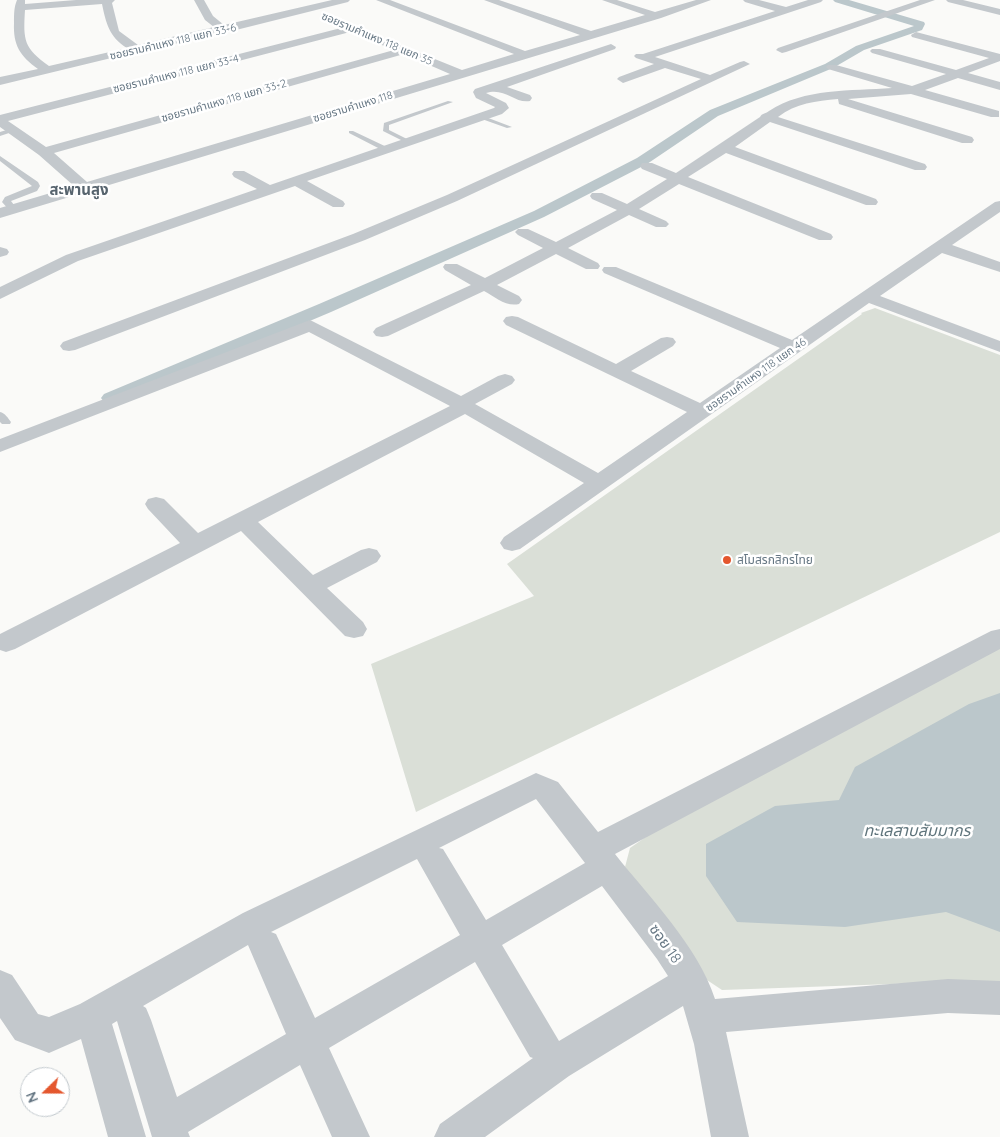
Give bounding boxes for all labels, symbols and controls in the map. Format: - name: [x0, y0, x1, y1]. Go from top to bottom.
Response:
- street label: ซอยรามคำแหง 118 แยก 35: [320, 10, 434, 68]
- street label: ซอยรามคำแหง 118 แยก 33-6: [109, 21, 237, 63]
- street label: ซอยรามคำแหง 118 แยก 33-4: [112, 52, 240, 96]
- street label: ซอยรามคำแหง 118 แยก 33-2: [160, 77, 288, 125]
- street label: ซอยรามคำแหง 118: [312, 89, 394, 125]
- district label: สะพานสูง: [49, 181, 109, 199]
- street label: ซอยรามคำแหง 118 แยก 46: [703, 335, 809, 415]
- place label: สโมสรกสิกรไทย: [737, 553, 813, 567]
- marker: สโมสรกสิกรไทย: [721, 554, 733, 566]
- water label: ทะเลสาบสัมมากร: [864, 821, 970, 841]
- street label: ซอย 18: [645, 921, 685, 967]
- north arrow: [20, 1067, 70, 1117]
- text: N: [22, 1089, 42, 1105]

